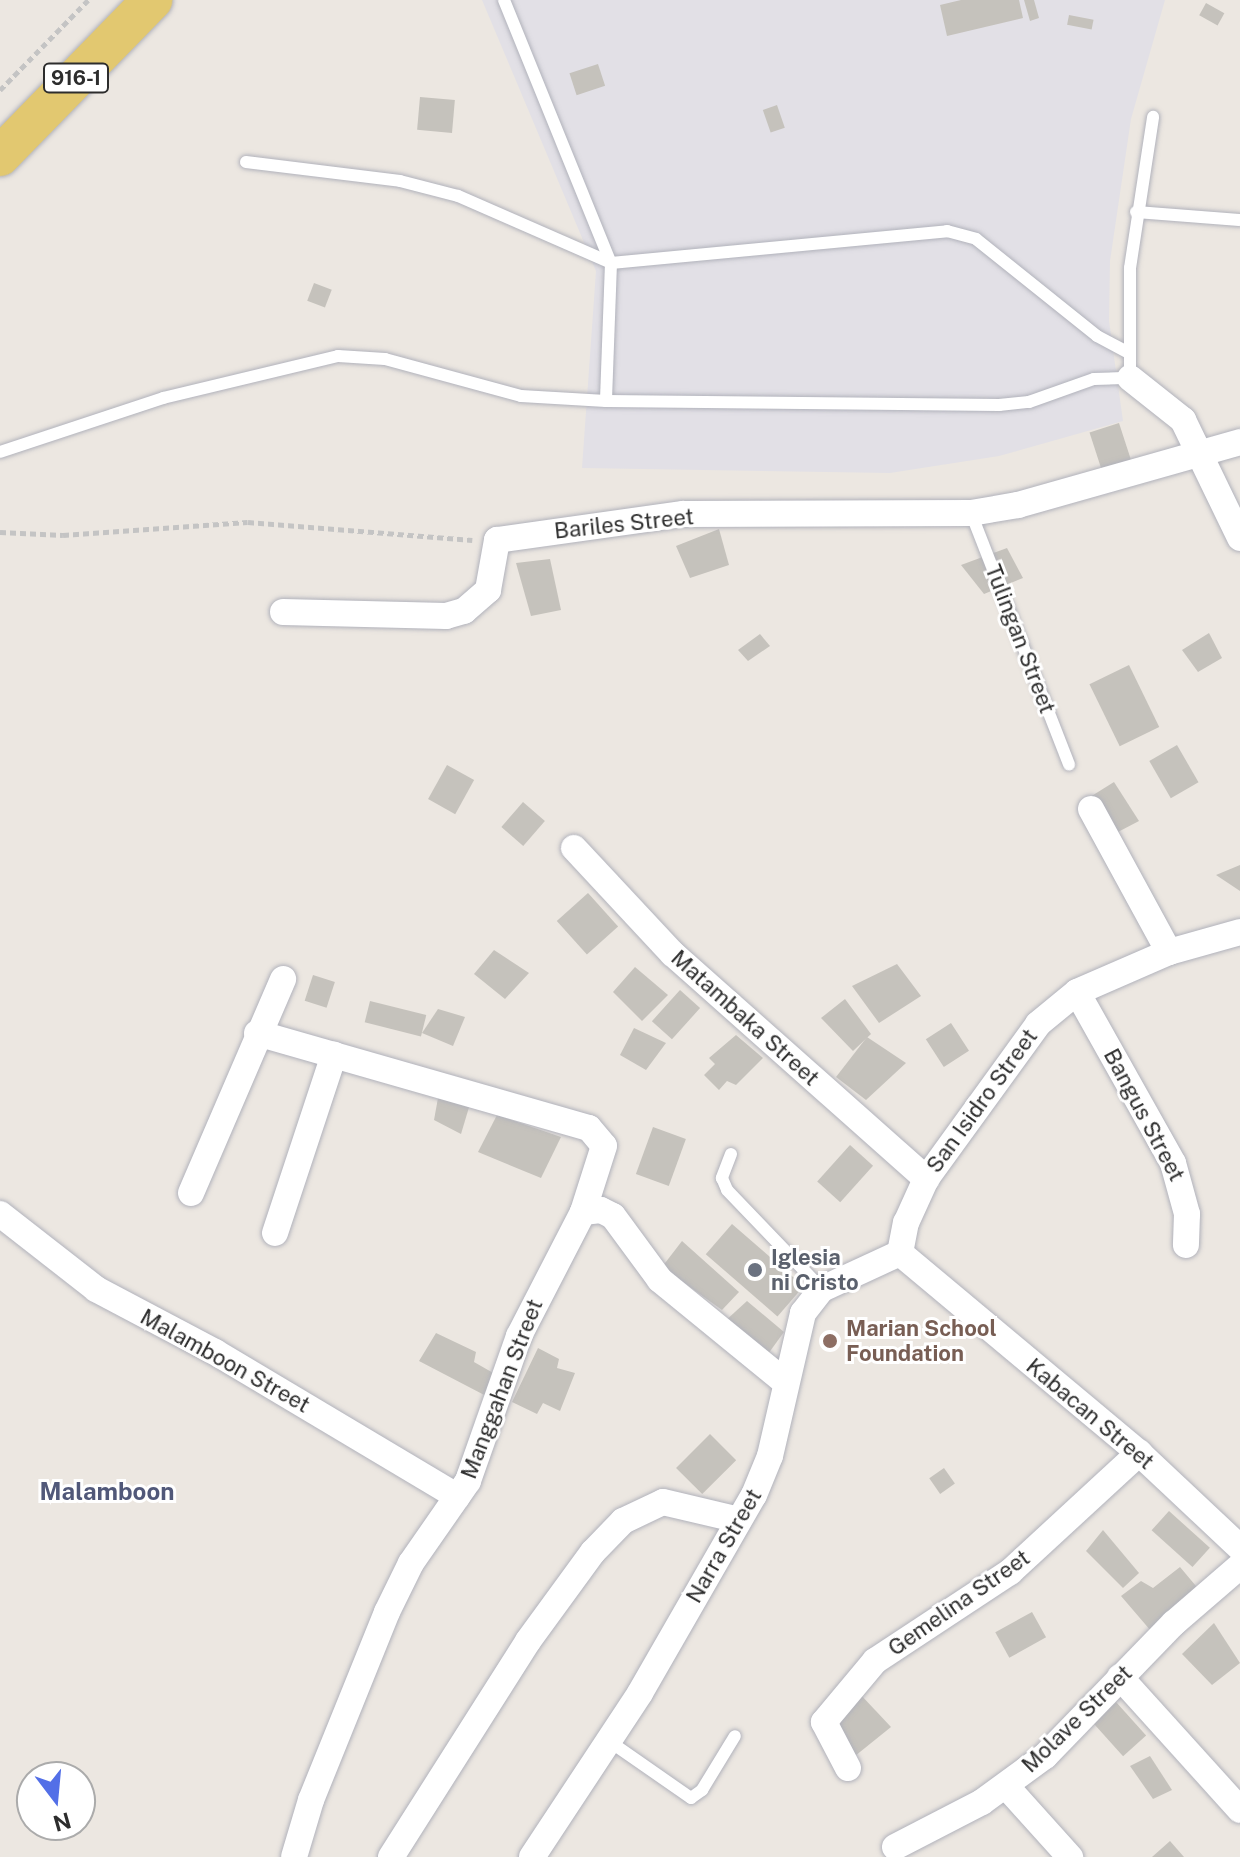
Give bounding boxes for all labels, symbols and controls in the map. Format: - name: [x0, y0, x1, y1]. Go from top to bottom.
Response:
- road number: 916-1: [42, 62, 110, 94]
- street label: Bariles Street: [553, 504, 695, 544]
- street label: Tulingan Street: [979, 561, 1061, 717]
- street label: Matambaka Street: [666, 945, 824, 1091]
- street label: San Isidro Street: [921, 1024, 1043, 1178]
- street label: Bangus Street: [1098, 1044, 1190, 1186]
- place label: Iglesia ni Cristo: [771, 1244, 859, 1296]
- marker: Iglesia ni Cristo: [746, 1261, 764, 1279]
- street label: Manggahan Street: [456, 1295, 548, 1483]
- street label: Malamboon Street: [136, 1303, 314, 1419]
- place label: Marian School Foundation: [846, 1315, 997, 1366]
- marker: Marian School Foundation: [821, 1332, 839, 1350]
- street label: Kabacan Street: [1021, 1353, 1159, 1475]
- district label: Malamboon: [40, 1478, 174, 1506]
- street label: Narra Street: [681, 1484, 767, 1608]
- street label: Gemelina Street: [883, 1544, 1035, 1662]
- street label: Molave Street: [1016, 1660, 1138, 1778]
- north arrow: [16, 1761, 96, 1841]
- text: N: [50, 1807, 74, 1837]

